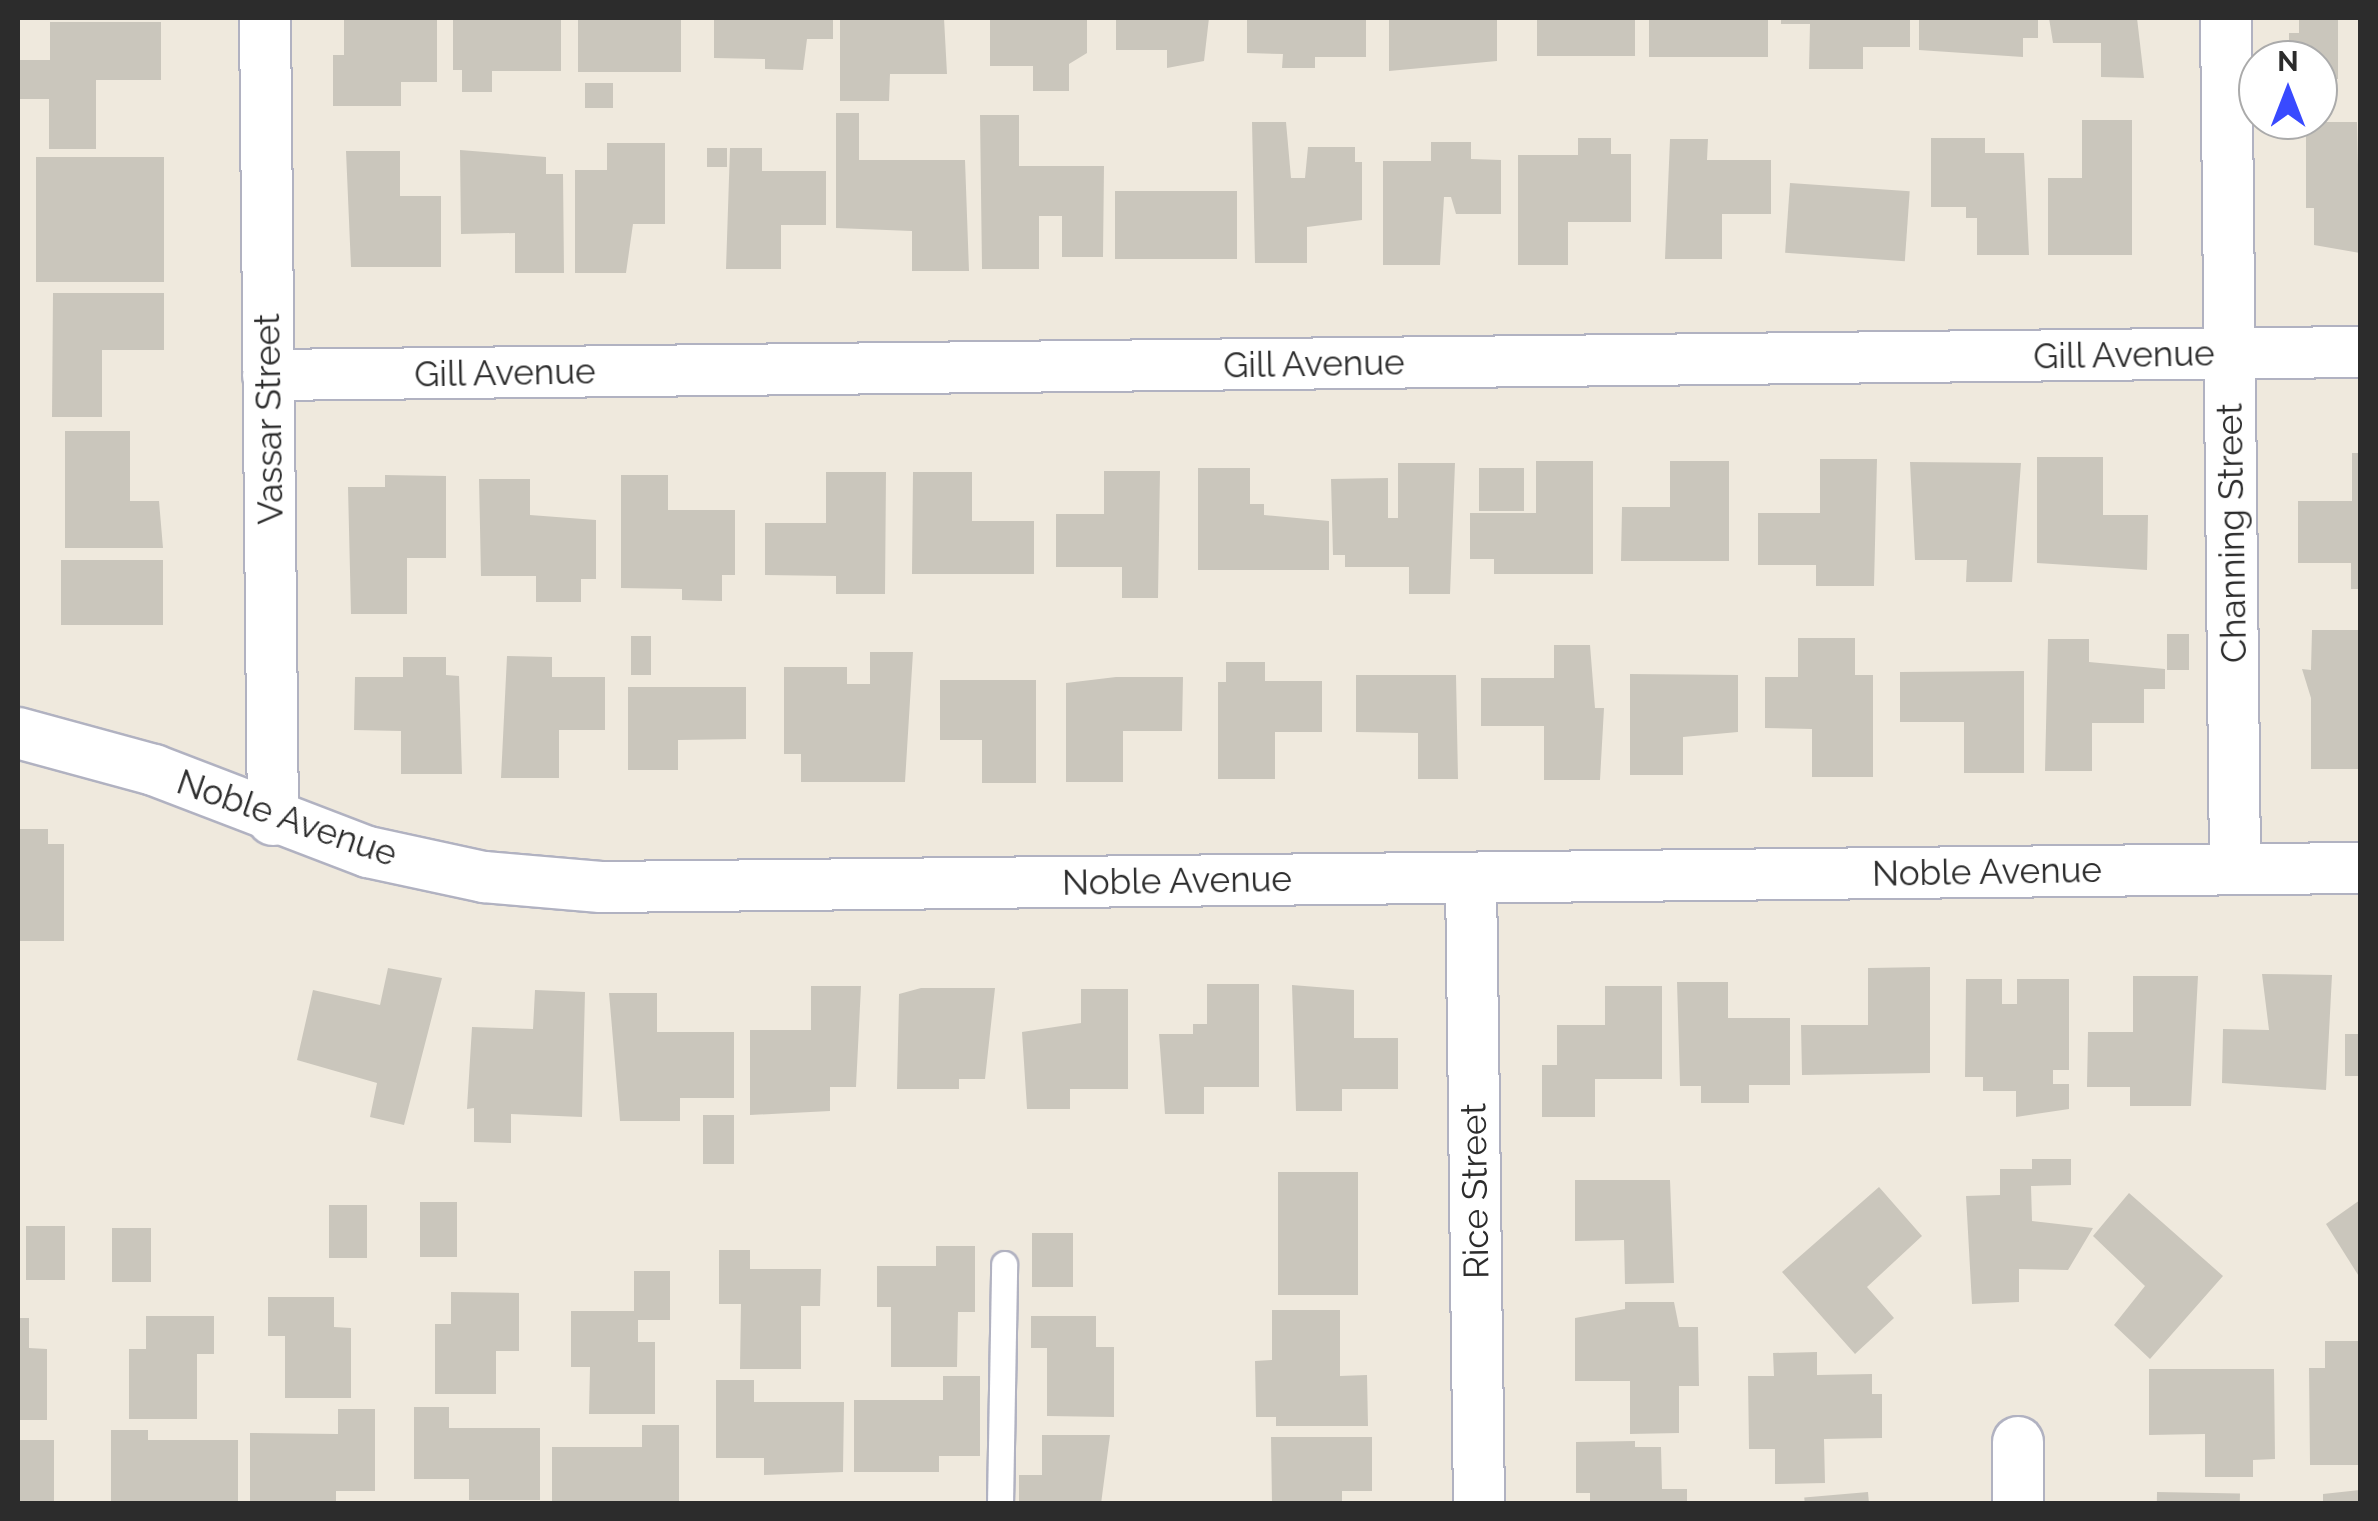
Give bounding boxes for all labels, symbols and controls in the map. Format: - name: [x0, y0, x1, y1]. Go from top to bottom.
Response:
- north arrow: [2238, 40, 2338, 140]
- text: N: [2277, 45, 2299, 78]
- street label: Vassar Street: [246, 313, 292, 525]
- street label: Gill Avenue: [2032, 332, 2216, 378]
- street label: Gill Avenue: [1222, 341, 1406, 387]
- street label: Gill Avenue: [413, 350, 597, 396]
- street label: Channing Street: [2209, 403, 2255, 663]
- street label: Noble Avenue: [171, 761, 403, 875]
- street label: Noble Avenue: [1871, 849, 2103, 895]
- street label: Noble Avenue: [1061, 858, 1293, 904]
- street label: Rice Street: [1452, 1103, 1498, 1279]

